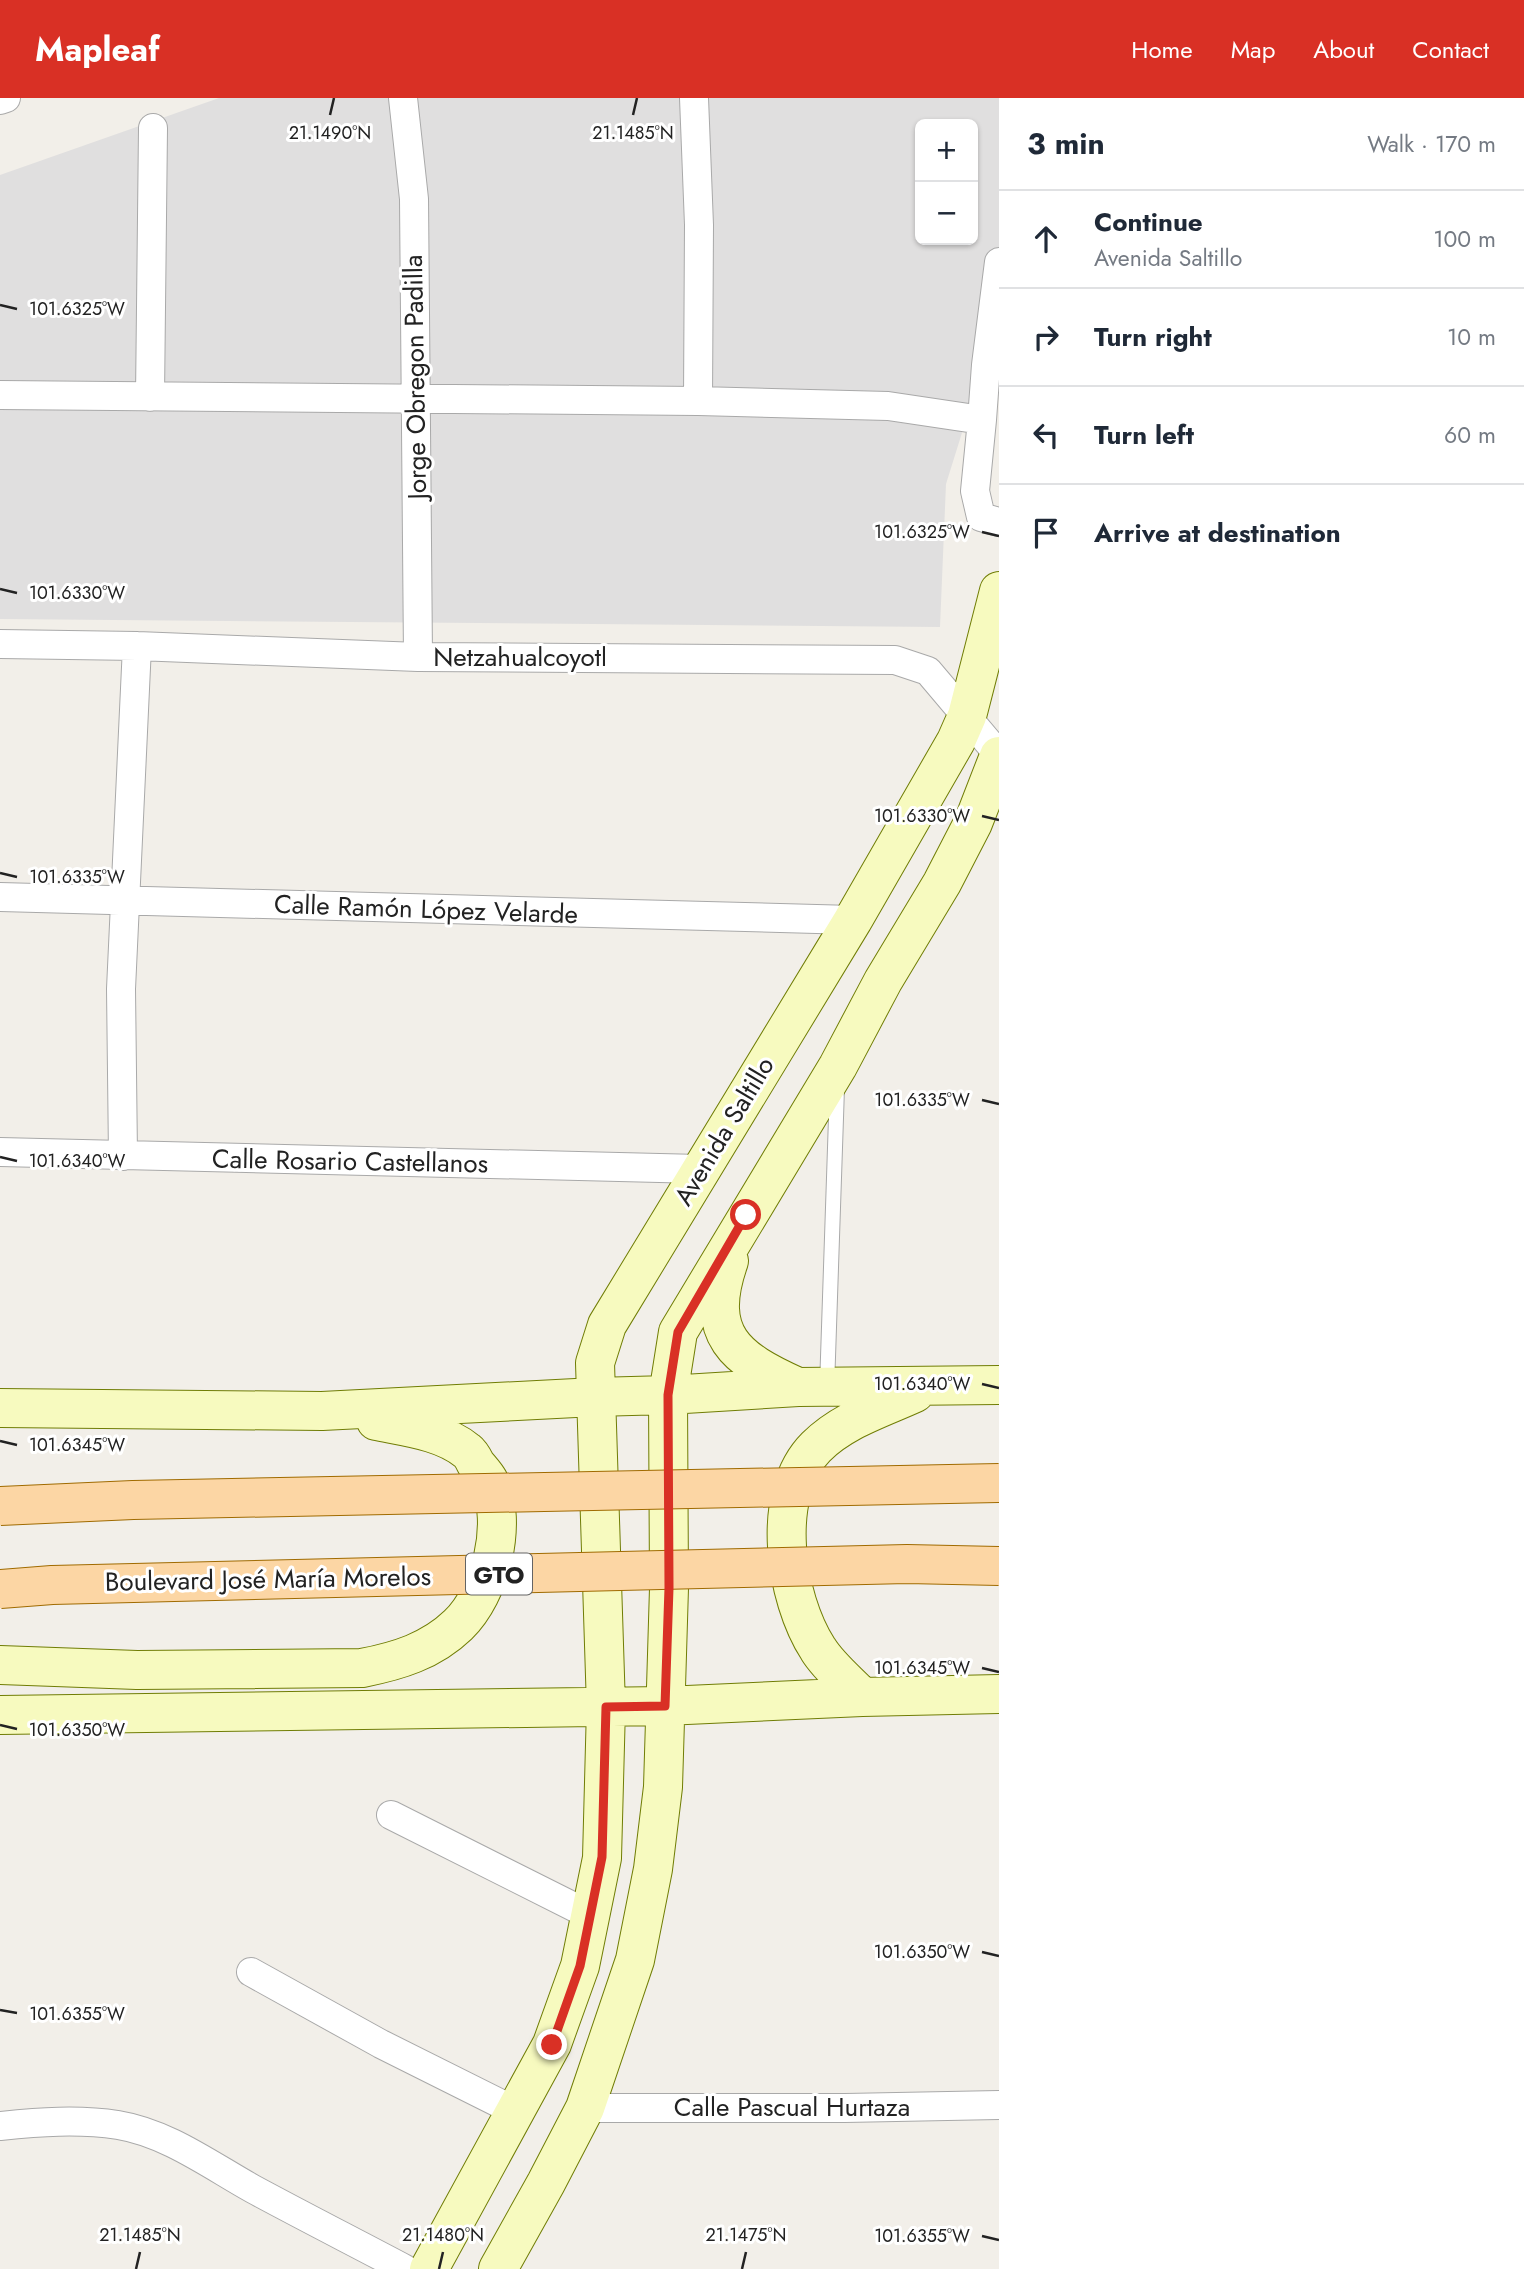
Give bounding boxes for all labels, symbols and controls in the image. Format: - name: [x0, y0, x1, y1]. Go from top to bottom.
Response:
- text: Mapleaf: [35, 26, 160, 73]
- text: Home: [1131, 32, 1193, 67]
- text: Map: [1231, 32, 1275, 67]
- text: About: [1313, 32, 1374, 67]
- text: Contact: [1412, 32, 1489, 67]
- map controls: [915, 119, 978, 245]
- button: +: [915, 119, 978, 182]
- text: 21.1490°N: [289, 120, 371, 146]
- text: 21.1485°N: [592, 120, 674, 146]
- text: 3 min: [1027, 122, 1105, 165]
- text: Walk · 170 m: [1367, 127, 1496, 161]
- button: −: [915, 182, 978, 245]
- text: Continue: [1094, 203, 1203, 241]
- icon: ahead: [1027, 220, 1065, 258]
- text: 100 m: [1433, 222, 1496, 256]
- text: Avenida Saltillo: [1094, 241, 1242, 275]
- street label: Jorge Obregon Padilla: [394, 254, 436, 503]
- text: 101.6325°W: [29, 296, 125, 322]
- icon: right: [1027, 318, 1065, 356]
- text: Turn right: [1094, 318, 1212, 356]
- text: 10 m: [1447, 320, 1496, 354]
- icon: left: [1027, 416, 1065, 454]
- text: Turn left: [1094, 416, 1194, 454]
- text: 60 m: [1444, 418, 1496, 452]
- icon: arrive: [1027, 514, 1065, 552]
- text: Arrive at destination: [1094, 514, 1341, 552]
- text: 101.6325°W: [874, 519, 970, 545]
- text: 101.6330°W: [29, 580, 125, 606]
- street label: Netzahualcoyotl: [433, 638, 607, 676]
- text: 101.6330°W: [874, 803, 970, 829]
- text: 101.6335°W: [29, 864, 125, 890]
- street label: Calle Ramón López Velarde: [273, 885, 579, 933]
- street label: Avenida Saltillo: [665, 1049, 783, 1213]
- text: 101.6335°W: [874, 1087, 970, 1113]
- street label: Calle Rosario Castellanos: [212, 1140, 488, 1182]
- text: 101.6340°W: [29, 1148, 126, 1174]
- route start: [730, 1199, 761, 1230]
- text: 101.6340°W: [874, 1371, 971, 1397]
- text: 101.6345°W: [29, 1432, 125, 1458]
- road number: GTO: [466, 1554, 532, 1594]
- street label: Boulevard José María Morelos: [105, 1557, 431, 1601]
- text: 101.6345°W: [874, 1655, 970, 1681]
- text: 101.6350°W: [29, 1717, 125, 1743]
- text: 101.6350°W: [874, 1939, 970, 1965]
- text: 101.6355°W: [29, 2001, 125, 2027]
- route end: [536, 2029, 567, 2060]
- street label: Calle Pascual Hurtaza: [674, 2088, 910, 2126]
- text: 21.1485°N: [99, 2222, 181, 2248]
- text: 21.1480°N: [402, 2222, 484, 2248]
- text: 21.1475°N: [706, 2222, 786, 2248]
- text: 101.6355°W: [874, 2223, 970, 2249]

